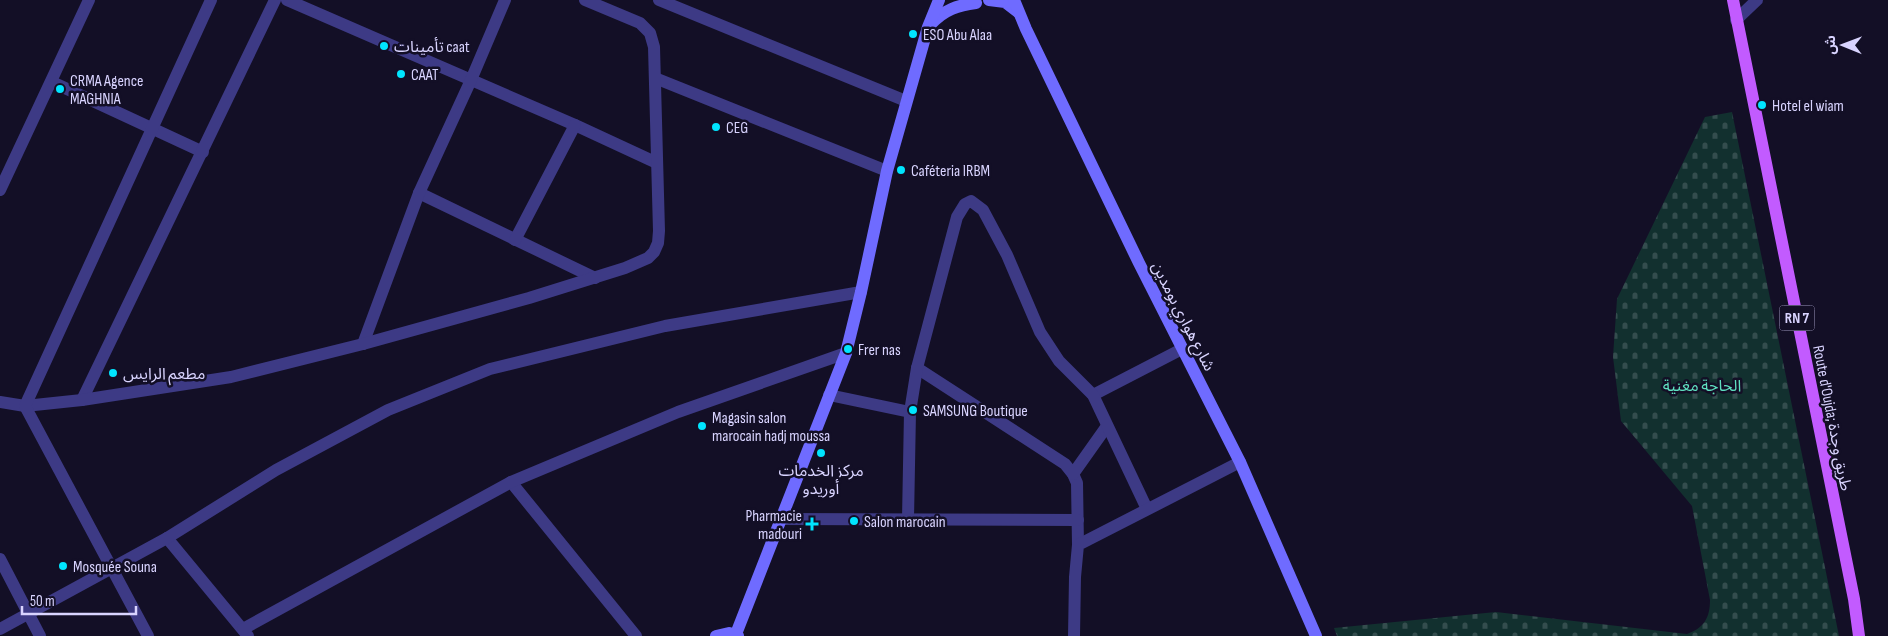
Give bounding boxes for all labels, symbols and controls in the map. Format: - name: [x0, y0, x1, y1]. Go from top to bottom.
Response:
- north arrow: [1818, 20, 1868, 70]
- place label: ESO Abu Alaa: [923, 26, 992, 45]
- marker: ESO Abu Alaa: [907, 28, 919, 40]
- text: ش: [1822, 35, 1839, 55]
- place label: تأمينات caat: [394, 37, 470, 57]
- marker: تأمينات caat: [378, 40, 390, 52]
- place label: CAAT: [411, 66, 439, 85]
- marker: CAAT: [395, 68, 407, 80]
- place label: CRMA Agence MAGHNIA: [70, 72, 144, 109]
- marker: CRMA Agence MAGHNIA: [54, 83, 66, 95]
- place label: Hotel el wiam: [1772, 97, 1844, 116]
- marker: Hotel el wiam: [1756, 99, 1768, 111]
- place label: CEG: [726, 119, 748, 138]
- marker: CEG: [710, 121, 722, 133]
- place label: Caféteria IRBM: [911, 162, 990, 181]
- marker: Caféteria IRBM: [895, 164, 907, 176]
- street label: شارع هواري بومدين: [1145, 259, 1218, 375]
- road number: RN 7: [1780, 306, 1814, 330]
- place label: Frer nas: [858, 341, 901, 360]
- marker: Frer nas: [842, 343, 854, 355]
- street label: Route d'Oujda; طريق وجدة: [1808, 344, 1855, 493]
- place label: مطعم الرايس: [123, 365, 205, 386]
- marker: مطعم الرايس: [107, 367, 119, 379]
- park label: الحاجة مغنية: [1663, 377, 1741, 396]
- place label: SAMSUNG Boutique: [923, 402, 1028, 421]
- marker: SAMSUNG Boutique: [907, 404, 919, 416]
- place label: Magasin salon marocain hadj moussa: [712, 409, 830, 446]
- marker: Magasin salon marocain hadj moussa: [696, 420, 708, 432]
- marker: مركز الخدمات أوريدو: [815, 447, 827, 459]
- place label: مركز الخدمات أوريدو: [778, 462, 864, 499]
- place label: Pharmacie madouri: [745, 507, 802, 544]
- place label: Salon marocain: [864, 513, 946, 532]
- marker: Salon marocain: [848, 515, 860, 527]
- marker: Pharmacie madouri: [806, 518, 818, 530]
- place label: Mosquée Souna: [73, 558, 157, 577]
- marker: Mosquée Souna: [57, 560, 69, 572]
- scale bar: [22, 584, 136, 616]
- text: 50 m: [30, 592, 55, 611]

